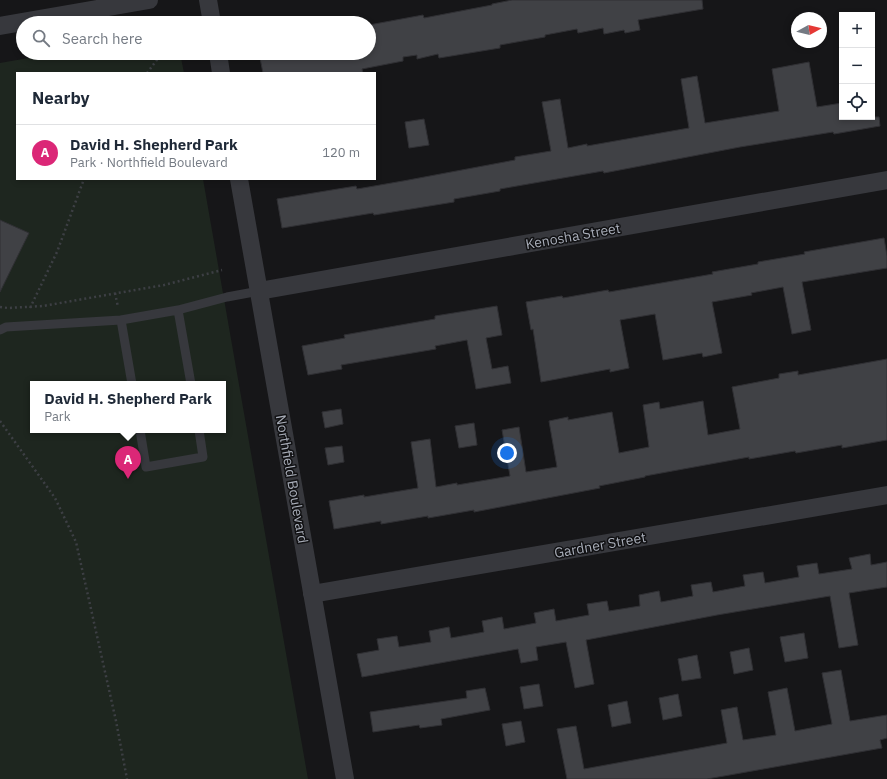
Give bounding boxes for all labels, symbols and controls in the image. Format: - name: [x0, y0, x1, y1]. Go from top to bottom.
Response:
- north arrow: [791, 12, 827, 48]
- map controls: [839, 12, 875, 120]
- button: +: [839, 12, 875, 48]
- search box: [16, 16, 376, 60]
- icon: search: [30, 27, 52, 49]
- text: Search here: [62, 29, 142, 48]
- button: −: [839, 48, 875, 84]
- button: locate: [839, 84, 875, 120]
- text: Nearby: [32, 87, 90, 109]
- text: David H. Shepherd Park: [70, 135, 238, 154]
- text: A: [41, 144, 49, 161]
- text: 120 m: [322, 144, 360, 161]
- text: Park · Northfield Boulevard: [70, 154, 228, 171]
- street label: Kenosha Street: [524, 219, 622, 253]
- popup: [30, 381, 226, 433]
- text: David H. Shepherd Park: [44, 389, 212, 408]
- text: Park: [44, 408, 70, 425]
- street label: Northfield Boulevard: [272, 413, 312, 545]
- your location: [497, 443, 517, 463]
- pin: A: [115, 446, 141, 479]
- street label: Gardner Street: [553, 528, 647, 562]

